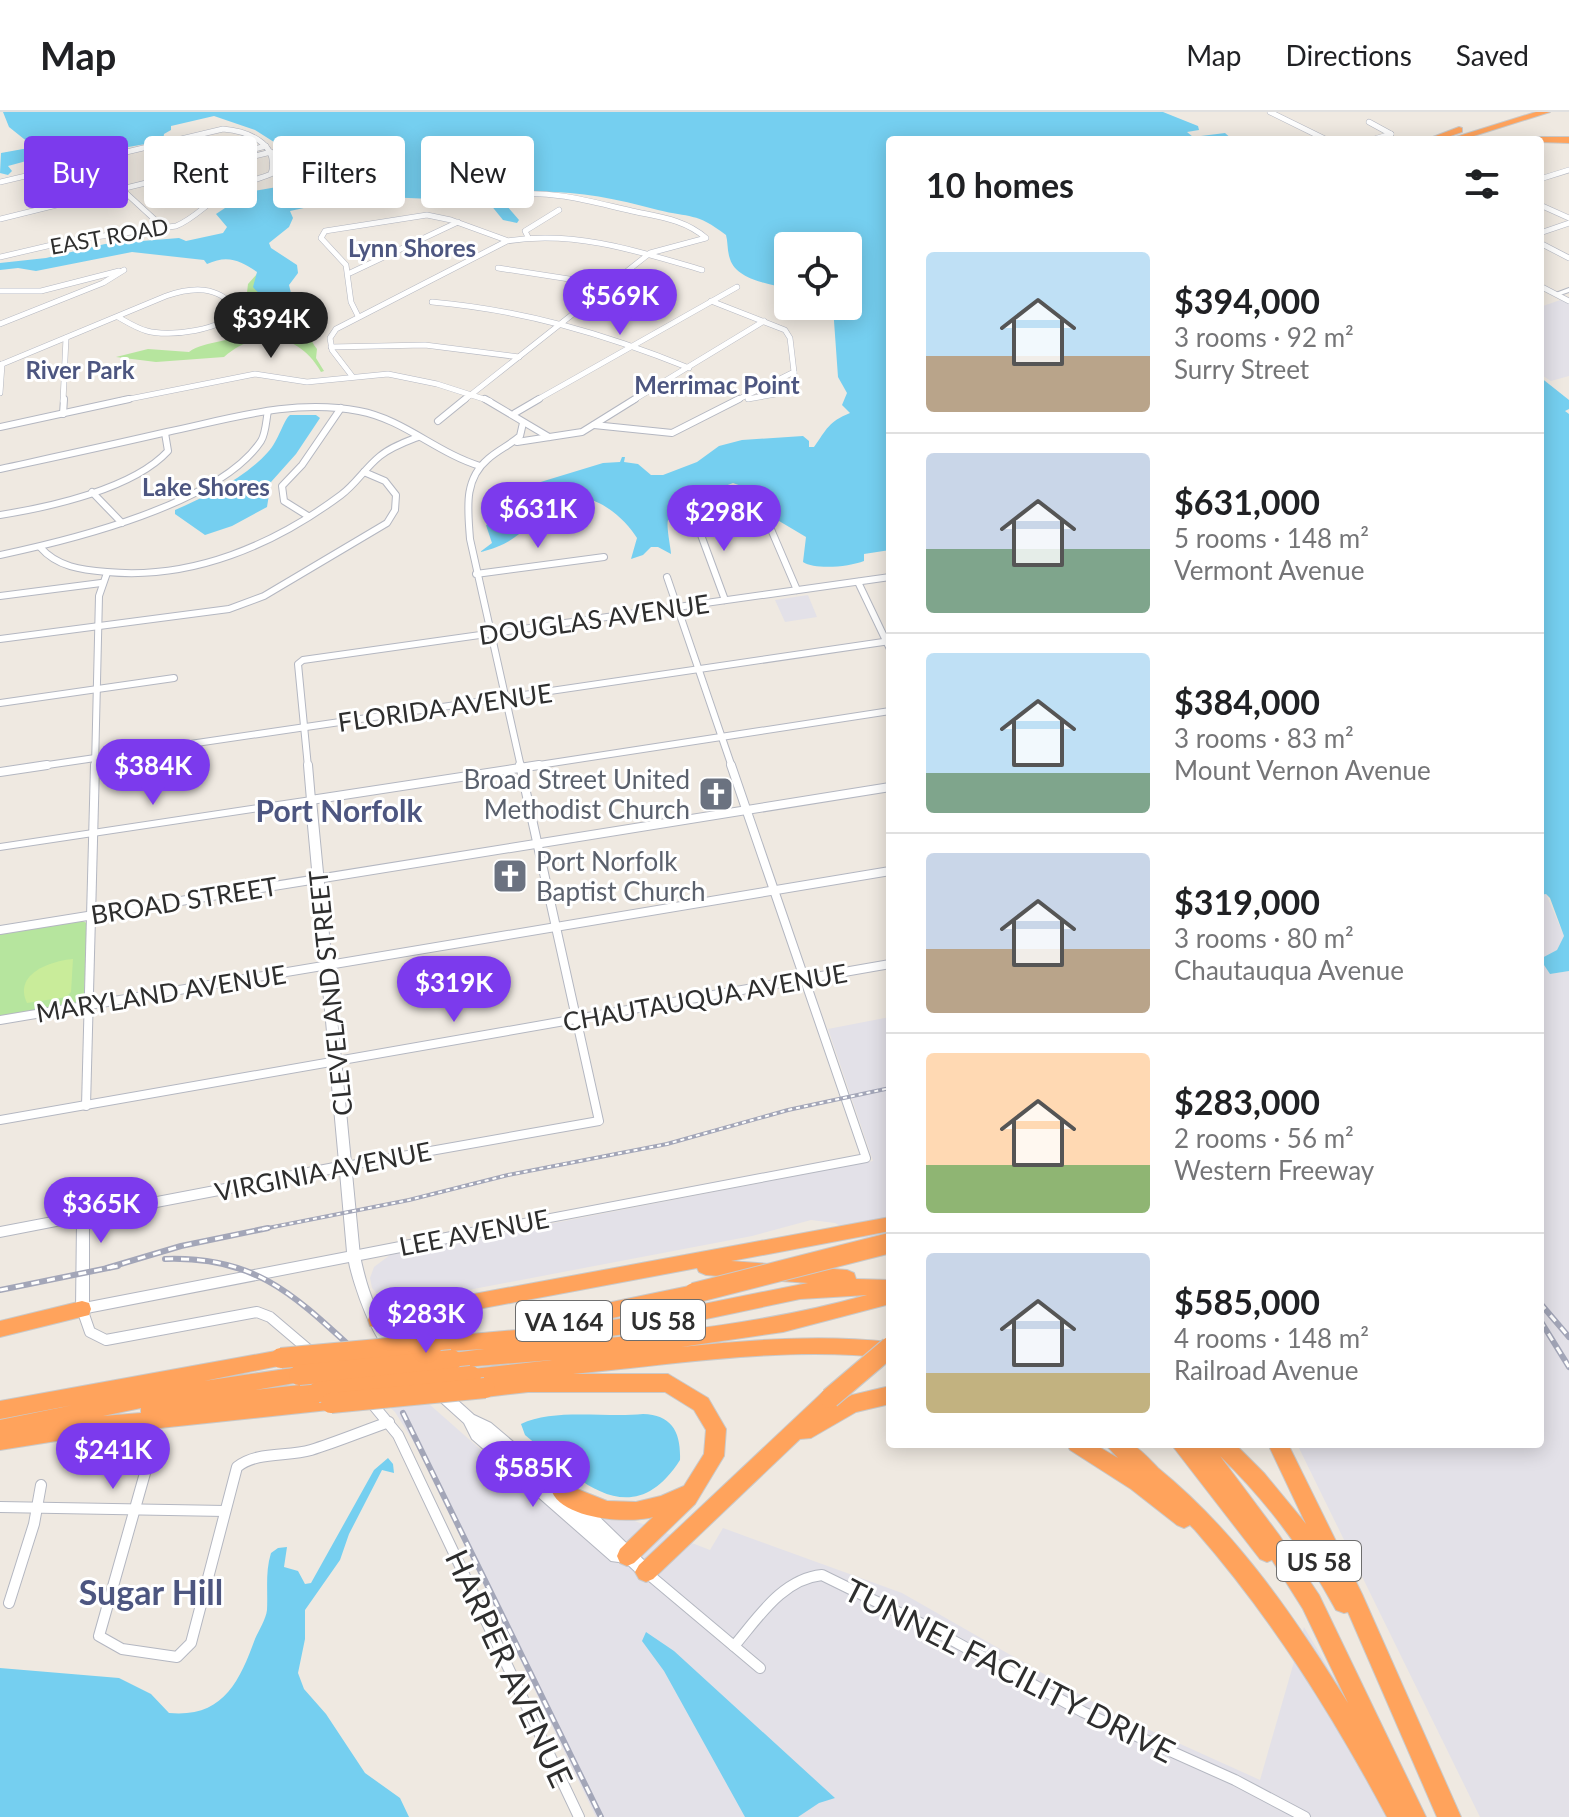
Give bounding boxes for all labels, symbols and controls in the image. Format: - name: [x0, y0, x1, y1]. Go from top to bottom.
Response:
- text: Map: [40, 32, 116, 78]
- text: Map: [1186, 38, 1241, 72]
- text: Directions: [1285, 38, 1412, 72]
- text: Saved: [1456, 38, 1529, 72]
- chip: Buy: [24, 136, 128, 208]
- chip: Rent: [144, 136, 257, 208]
- chip: Filters: [273, 136, 405, 208]
- chip: New: [421, 136, 534, 208]
- icon: filters: [1460, 162, 1504, 206]
- text: 10 homes: [926, 164, 1074, 205]
- street label: EAST ROAD: [48, 212, 170, 260]
- map controls: [774, 232, 862, 320]
- button: locate: [774, 232, 862, 320]
- district label: Lynn Shores: [348, 233, 476, 262]
- pin: $569K: [564, 269, 676, 337]
- text: $569K: [581, 279, 659, 311]
- text: $394,000: [1174, 280, 1320, 321]
- icon: home: [990, 284, 1086, 380]
- pin: $394K: [215, 292, 327, 360]
- text: $394K: [232, 302, 310, 334]
- text: 3 rooms · 92 m²: [1174, 321, 1354, 353]
- text: Surry Street: [1174, 353, 1309, 385]
- district label: River Park: [25, 355, 135, 384]
- district label: Merrimac Point: [634, 370, 800, 399]
- district label: Lake Shores: [142, 472, 270, 501]
- text: $631,000: [1174, 481, 1320, 522]
- pin: $631K: [482, 482, 594, 550]
- pin: $298K: [668, 485, 780, 553]
- icon: home: [990, 485, 1086, 581]
- text: $631K: [499, 492, 577, 524]
- text: $298K: [685, 495, 763, 527]
- text: 5 rooms · 148 m²: [1174, 522, 1369, 554]
- text: Vermont Avenue: [1174, 554, 1364, 586]
- street label: DOUGLAS AVENUE: [477, 587, 711, 651]
- street label: FLORIDA AVENUE: [336, 676, 554, 738]
- text: $384,000: [1174, 681, 1320, 722]
- icon: home: [990, 685, 1086, 781]
- text: 3 rooms · 83 m²: [1174, 722, 1354, 754]
- pin: $384K: [97, 739, 209, 807]
- text: $384K: [114, 749, 192, 781]
- text: Mount Vernon Avenue: [1174, 754, 1431, 786]
- place label: Broad Street United Methodist Church: [464, 763, 690, 825]
- church icon: Broad Street United Methodist Church: [697, 775, 735, 813]
- district label: Port Norfolk: [256, 792, 423, 828]
- place label: Port Norfolk Baptist Church: [536, 845, 705, 907]
- church icon: Port Norfolk Baptist Church: [491, 857, 529, 895]
- street label: BROAD STREET: [88, 869, 280, 931]
- street label: CLEVELAND STREET: [301, 869, 359, 1117]
- text: $319,000: [1174, 881, 1320, 922]
- icon: home: [990, 885, 1086, 981]
- text: 3 rooms · 80 m²: [1174, 922, 1354, 954]
- text: Chautauqua Avenue: [1174, 954, 1404, 986]
- pin: $319K: [398, 956, 510, 1024]
- street label: CHAUTAUQUA AVENUE: [560, 956, 850, 1038]
- street label: MARYLAND AVENUE: [34, 957, 288, 1029]
- text: $319K: [415, 966, 493, 998]
- text: $283,000: [1174, 1081, 1320, 1122]
- icon: home: [990, 1085, 1086, 1181]
- text: 2 rooms · 56 m²: [1174, 1122, 1354, 1154]
- street label: VIRGINIA AVENUE: [212, 1134, 434, 1208]
- text: Western Freeway: [1174, 1154, 1374, 1186]
- pin: $365K: [45, 1177, 157, 1245]
- text: $365K: [62, 1187, 140, 1219]
- street label: LEE AVENUE: [396, 1202, 552, 1262]
- text: $585,000: [1174, 1281, 1320, 1322]
- icon: home: [990, 1285, 1086, 1381]
- pin: $283K: [370, 1287, 482, 1355]
- text: $283K: [387, 1297, 465, 1329]
- road number: US 58: [621, 1300, 705, 1340]
- road number: VA 164: [516, 1301, 612, 1341]
- text: 4 rooms · 148 m²: [1174, 1322, 1369, 1354]
- text: Railroad Avenue: [1174, 1354, 1358, 1386]
- pin: $241K: [57, 1423, 169, 1491]
- text: $241K: [74, 1433, 152, 1465]
- pin: $585K: [477, 1441, 589, 1509]
- text: $585K: [494, 1451, 572, 1483]
- road number: US 58: [1277, 1541, 1361, 1581]
- street label: HARPER AVENUE: [438, 1543, 582, 1793]
- street label: TUNNEL FACILITY DRIVE: [838, 1570, 1182, 1770]
- district label: Sugar Hill: [79, 1571, 223, 1612]

